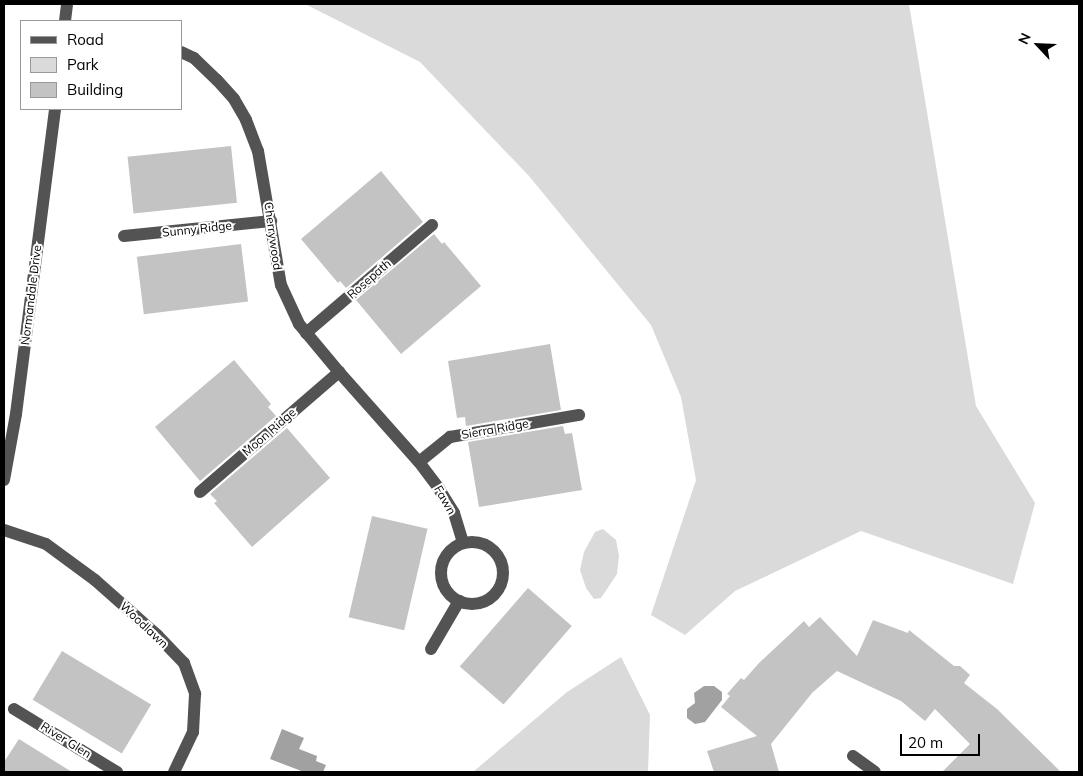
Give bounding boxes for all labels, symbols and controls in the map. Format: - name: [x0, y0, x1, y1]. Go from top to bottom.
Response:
- legend: [20, 20, 182, 110]
- north arrow: [1013, 20, 1063, 70]
- text: Road: [67, 30, 104, 49]
- text: N: [1014, 30, 1035, 47]
- text: Park: [67, 55, 99, 74]
- text: Building: [67, 80, 123, 99]
- street label: Cherrywood: [261, 201, 285, 271]
- street label: Sunny Ridge: [161, 218, 233, 240]
- street label: Normandale Drive: [18, 244, 44, 346]
- street label: Rosepath: [344, 256, 394, 302]
- street label: Moon Ridge: [239, 405, 299, 459]
- street label: Sierra Ridge: [460, 416, 530, 442]
- street label: Fawn: [431, 483, 459, 517]
- street label: Woodlawn: [117, 599, 171, 651]
- street label: River Glen: [38, 719, 94, 761]
- scale bar: [903, 724, 983, 756]
- text: 20 m: [908, 733, 943, 752]

